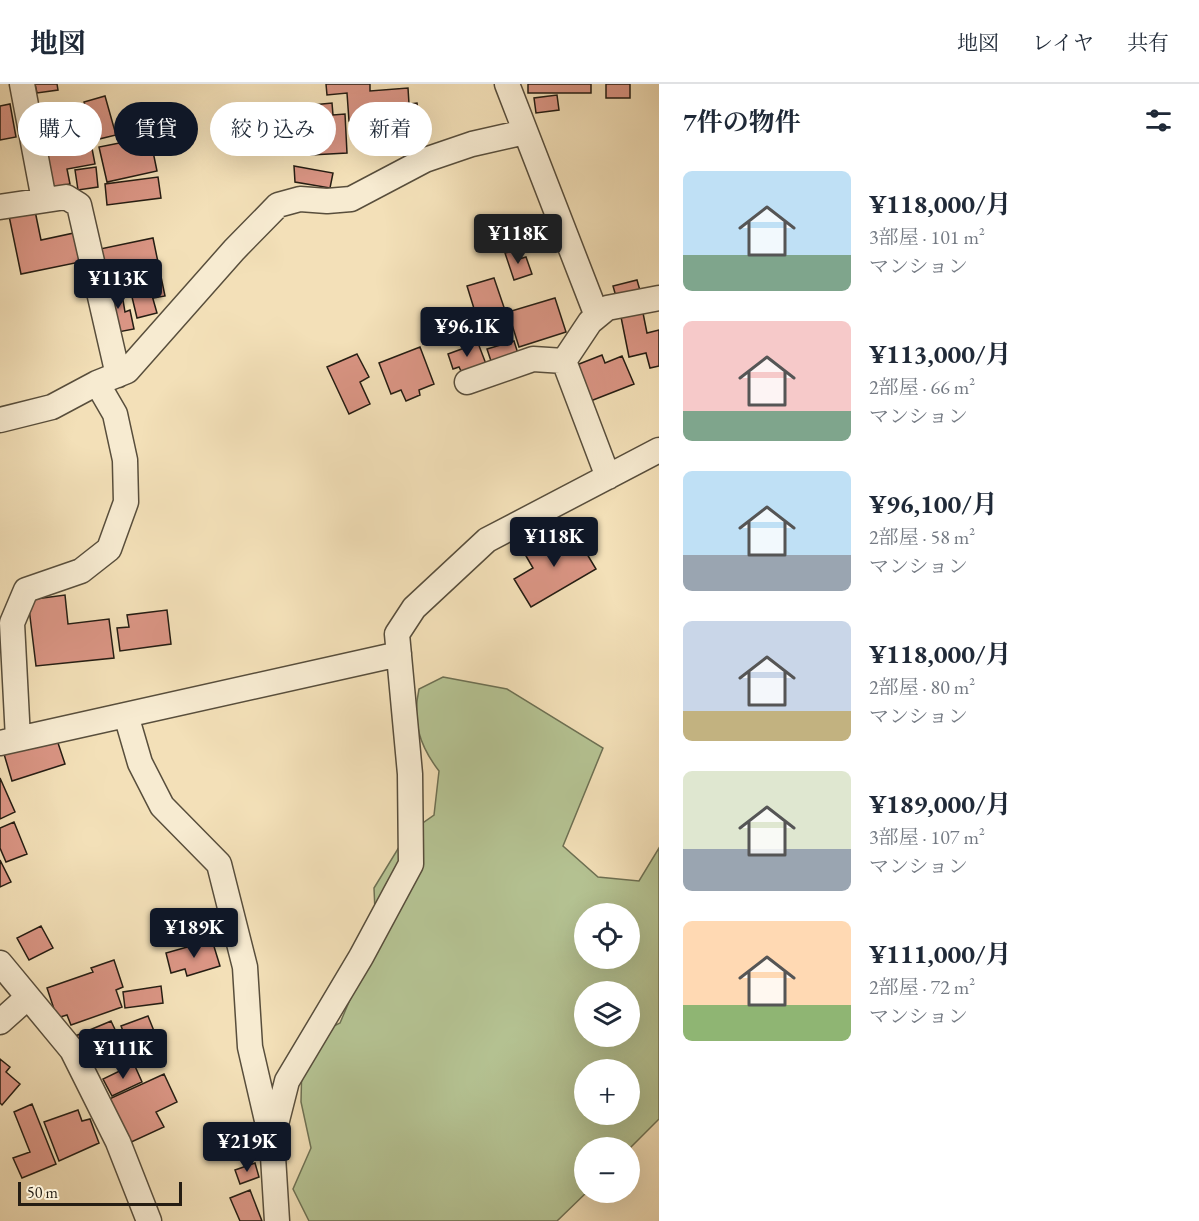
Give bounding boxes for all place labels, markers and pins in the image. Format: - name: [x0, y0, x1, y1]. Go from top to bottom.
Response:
- pin: ¥118K: [476, 214, 560, 265]
- pin: ¥113K: [76, 259, 160, 310]
- pin: ¥96.1K: [418, 307, 516, 358]
- pin: ¥118K: [512, 517, 596, 568]
- pin: ¥189K: [152, 908, 236, 959]
- pin: ¥111K: [81, 1029, 165, 1080]
- pin: ¥219K: [205, 1122, 289, 1173]

